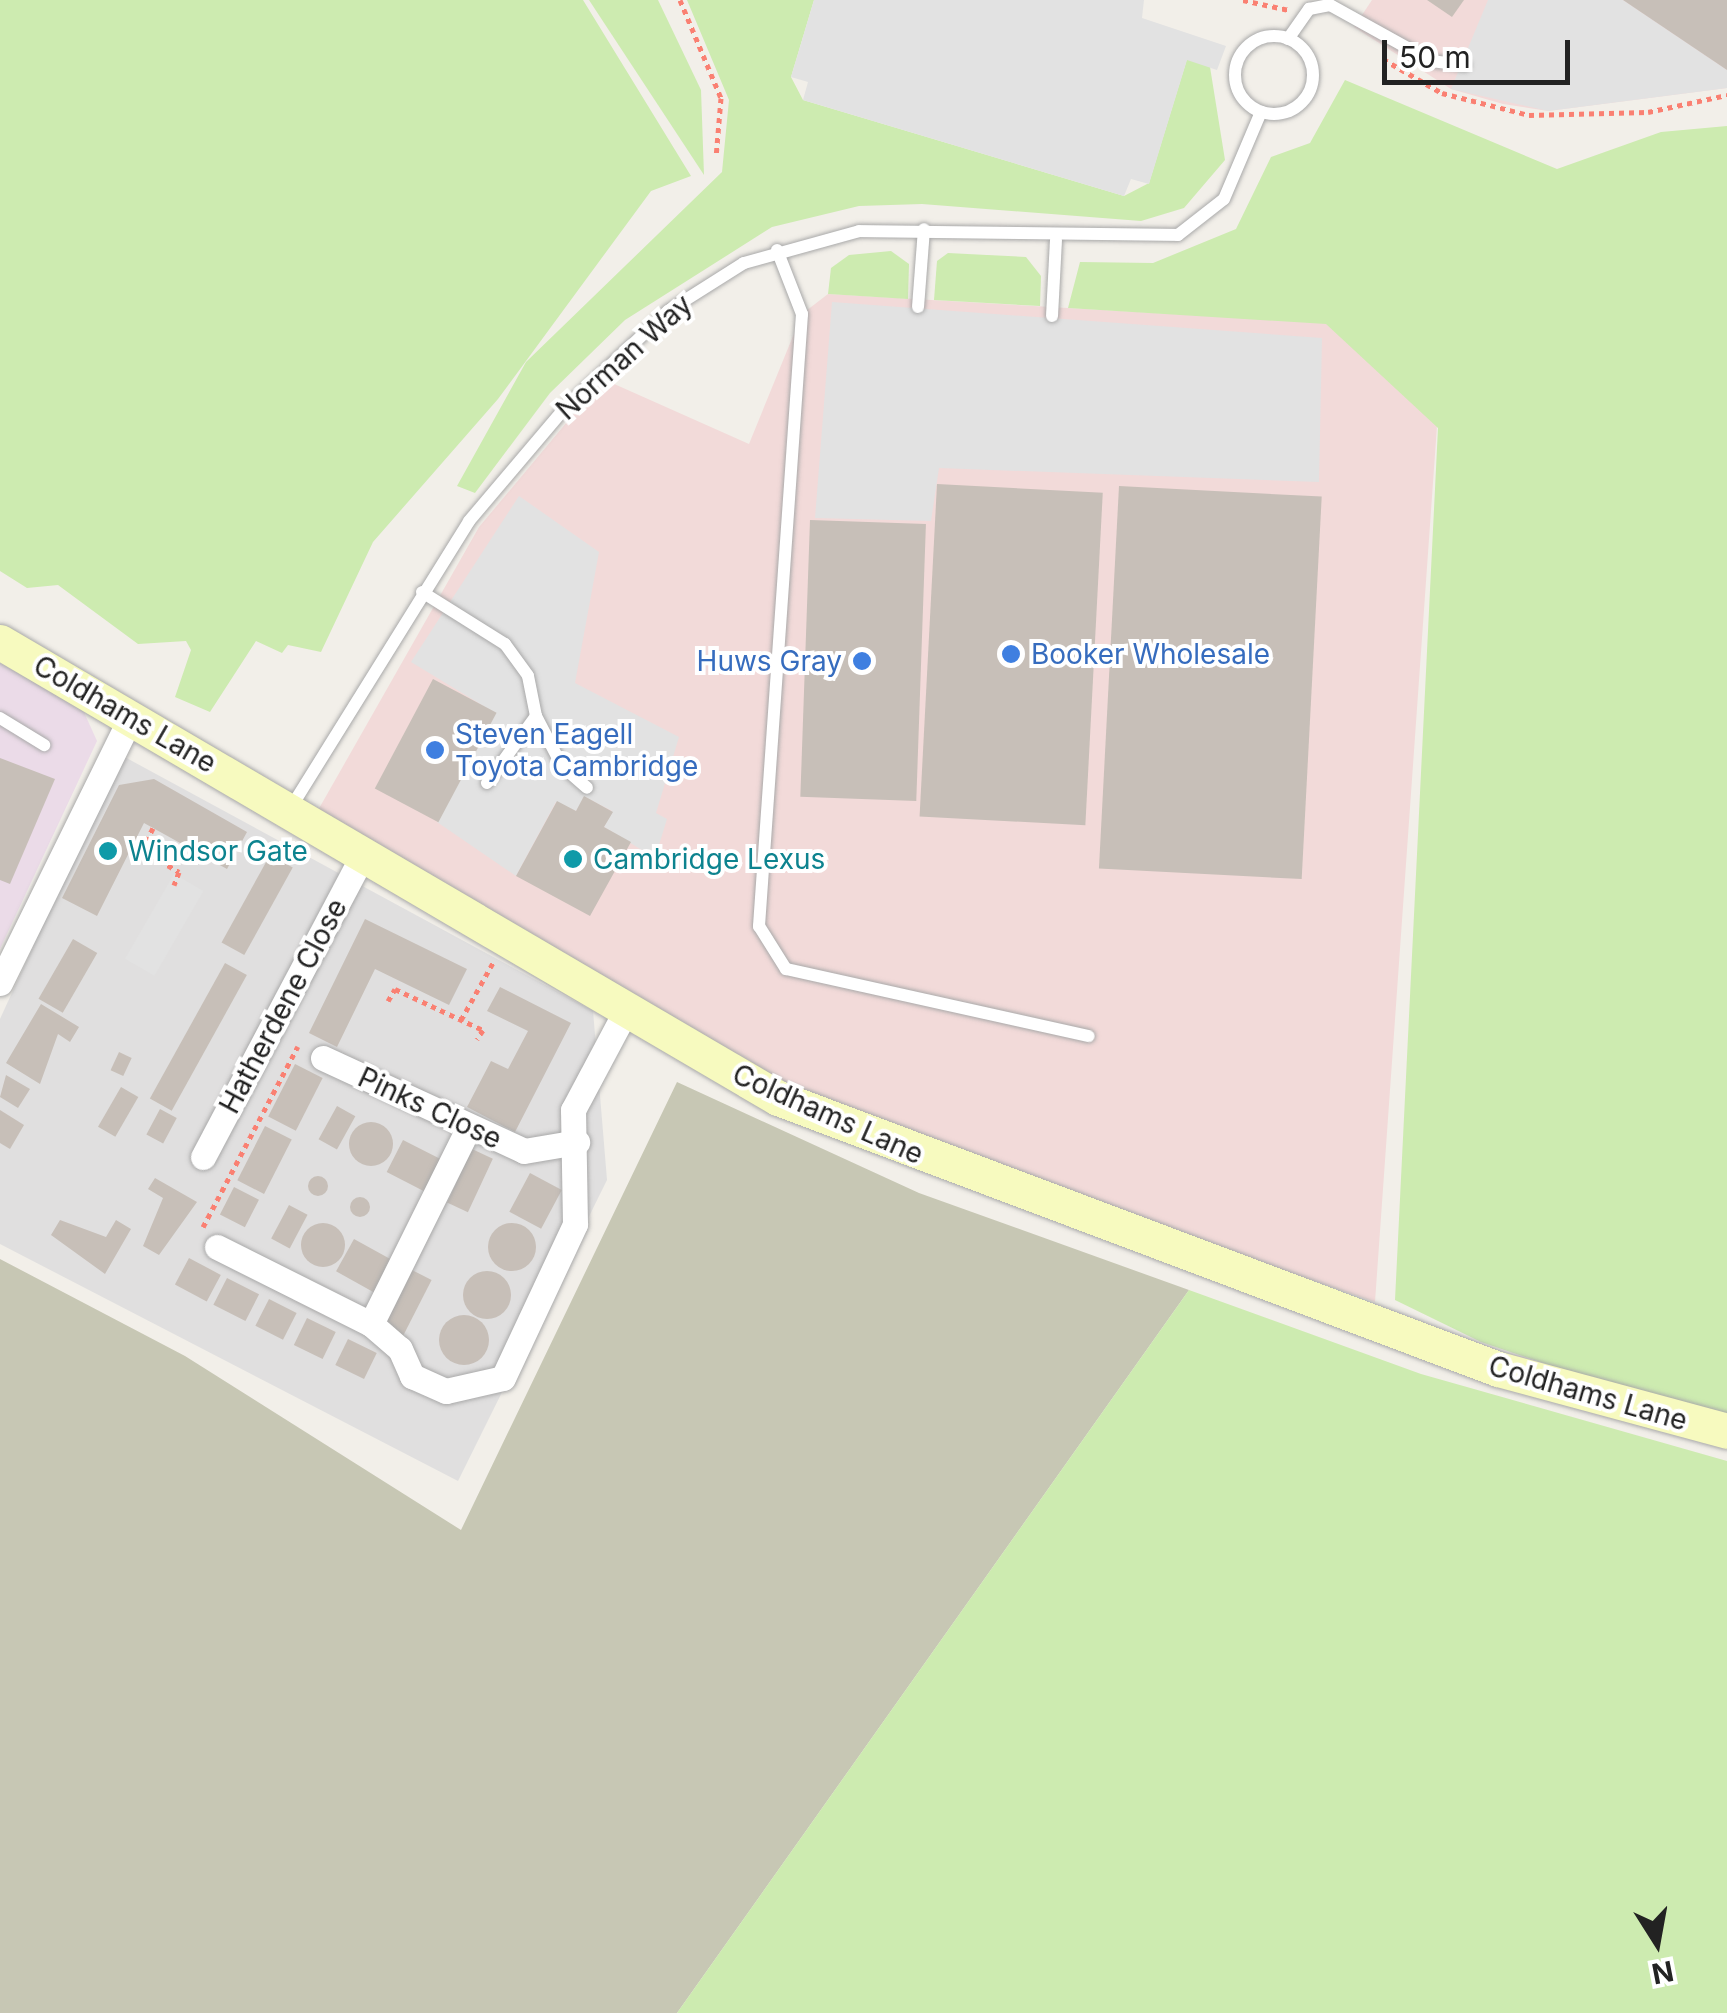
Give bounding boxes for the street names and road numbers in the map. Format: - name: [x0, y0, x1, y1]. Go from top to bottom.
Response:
- street label: Norman Way: [549, 287, 699, 427]
- street label: Coldhams Lane: [28, 648, 222, 780]
- street label: Hatherdene Close: [212, 893, 354, 1119]
- street label: Coldhams Lane: [728, 1057, 928, 1171]
- street label: Pinks Close: [353, 1060, 507, 1156]
- street label: Coldhams Lane: [1485, 1349, 1691, 1437]

